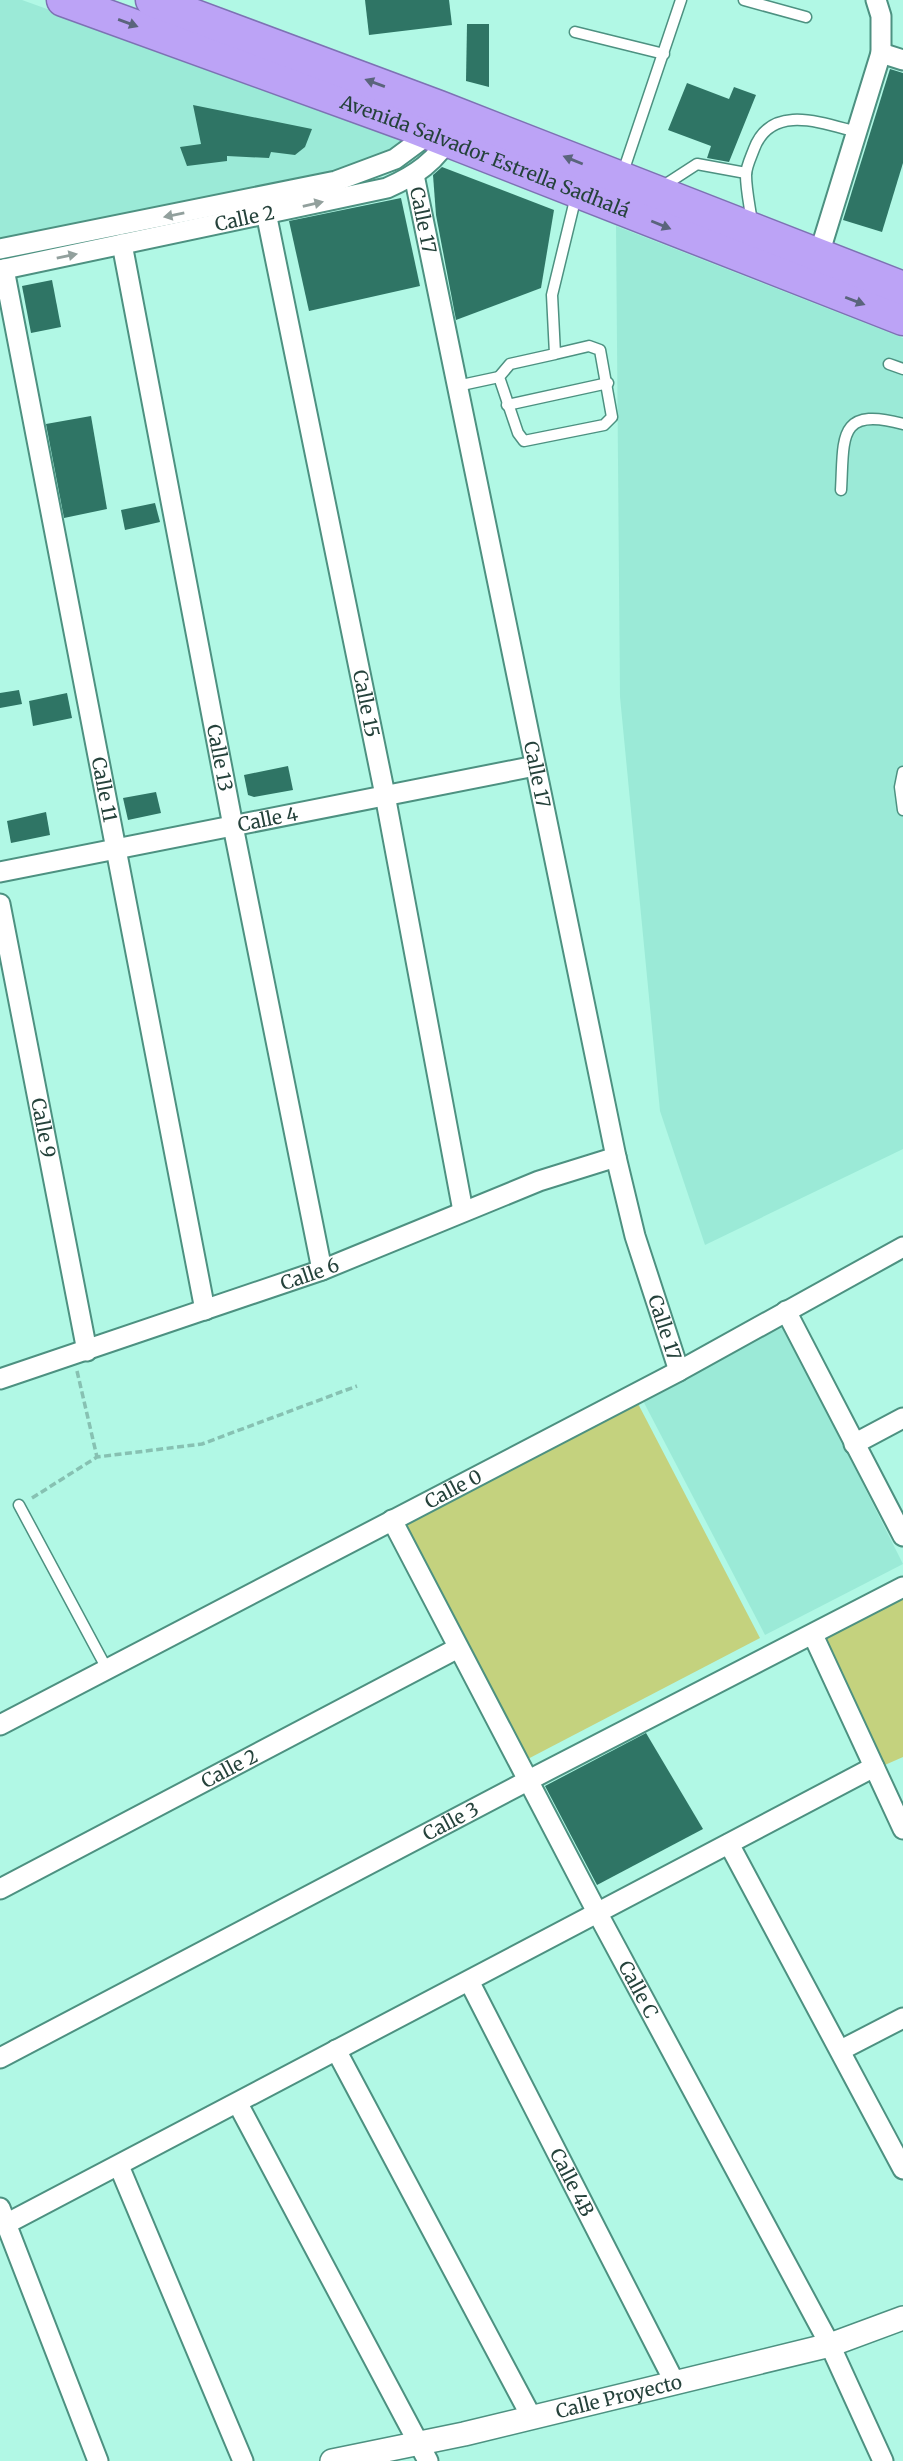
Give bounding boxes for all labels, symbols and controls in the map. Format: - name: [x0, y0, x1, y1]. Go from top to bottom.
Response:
- one-way arrow: [117, 18, 138, 29]
- one-way arrow: [364, 77, 385, 88]
- street label: Avenida Salvador Estrella Sadhalá: [336, 89, 633, 223]
- one-way arrow: [562, 154, 583, 165]
- street label: Calle 17: [405, 185, 442, 256]
- one-way arrow: [302, 198, 324, 209]
- street label: Calle 2: [213, 200, 277, 236]
- one-way arrow: [163, 210, 185, 221]
- one-way arrow: [651, 220, 672, 231]
- one-way arrow: [56, 250, 78, 261]
- one-way arrow: [845, 296, 866, 307]
- street label: Calle 15: [348, 668, 385, 739]
- street label: Calle 13: [202, 722, 238, 793]
- street label: Calle 17: [519, 739, 556, 810]
- street label: Calle 11: [86, 755, 123, 824]
- street label: Calle 4: [236, 801, 300, 837]
- street label: Calle 9: [26, 1096, 61, 1160]
- street label: Calle 6: [277, 1252, 343, 1295]
- street label: Calle 17: [643, 1292, 687, 1363]
- street label: Calle 0: [420, 1464, 486, 1514]
- street label: Calle 2: [197, 1744, 262, 1793]
- street label: Calle 3: [418, 1797, 483, 1846]
- street label: Calle C: [613, 1956, 664, 2022]
- street label: Calle 4B: [545, 2144, 600, 2220]
- street label: Calle Proyecto: [553, 2369, 684, 2423]

